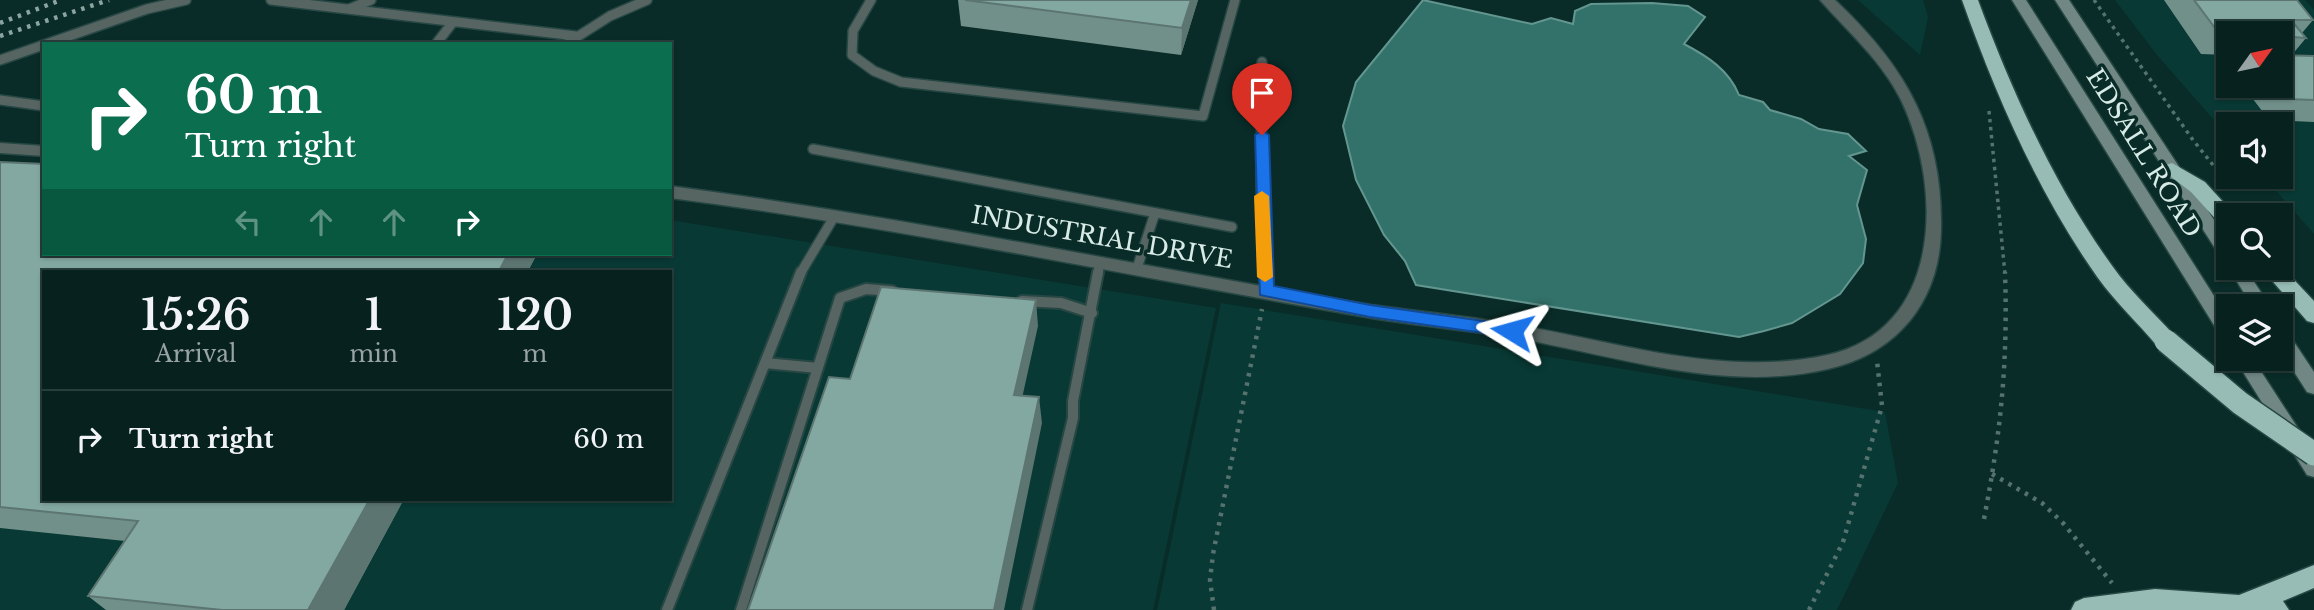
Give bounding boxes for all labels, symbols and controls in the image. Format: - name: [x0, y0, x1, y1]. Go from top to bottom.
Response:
- north arrow: [2216, 21, 2292, 98]
- map controls: [2216, 21, 2293, 371]
- pin: [1232, 63, 1292, 135]
- street label: EDSALL ROAD: [2080, 63, 2208, 243]
- text: 60 m: [185, 65, 322, 126]
- icon: right: [70, 70, 161, 161]
- icon: arrive: [1243, 74, 1281, 112]
- button: sound: [2216, 112, 2293, 189]
- text: Turn right: [185, 126, 356, 166]
- street label: INDUSTRIAL DRIVE: [969, 200, 1235, 274]
- icon: left: [229, 203, 267, 241]
- icon: ahead: [302, 203, 340, 241]
- icon: ahead: [375, 203, 413, 241]
- icon: right: [448, 203, 486, 241]
- button: search: [2216, 203, 2293, 280]
- text: 15:26: [141, 289, 251, 341]
- text: 1: [364, 289, 383, 341]
- text: 120: [497, 289, 573, 341]
- position arrow: [1475, 294, 1549, 368]
- button: layers: [2216, 294, 2293, 371]
- text: Arrival: [155, 340, 236, 368]
- text: min: [349, 340, 398, 368]
- text: m: [523, 340, 547, 368]
- icon: right: [70, 420, 108, 458]
- text: Turn right: [129, 423, 274, 455]
- text: 60 m: [573, 423, 644, 455]

